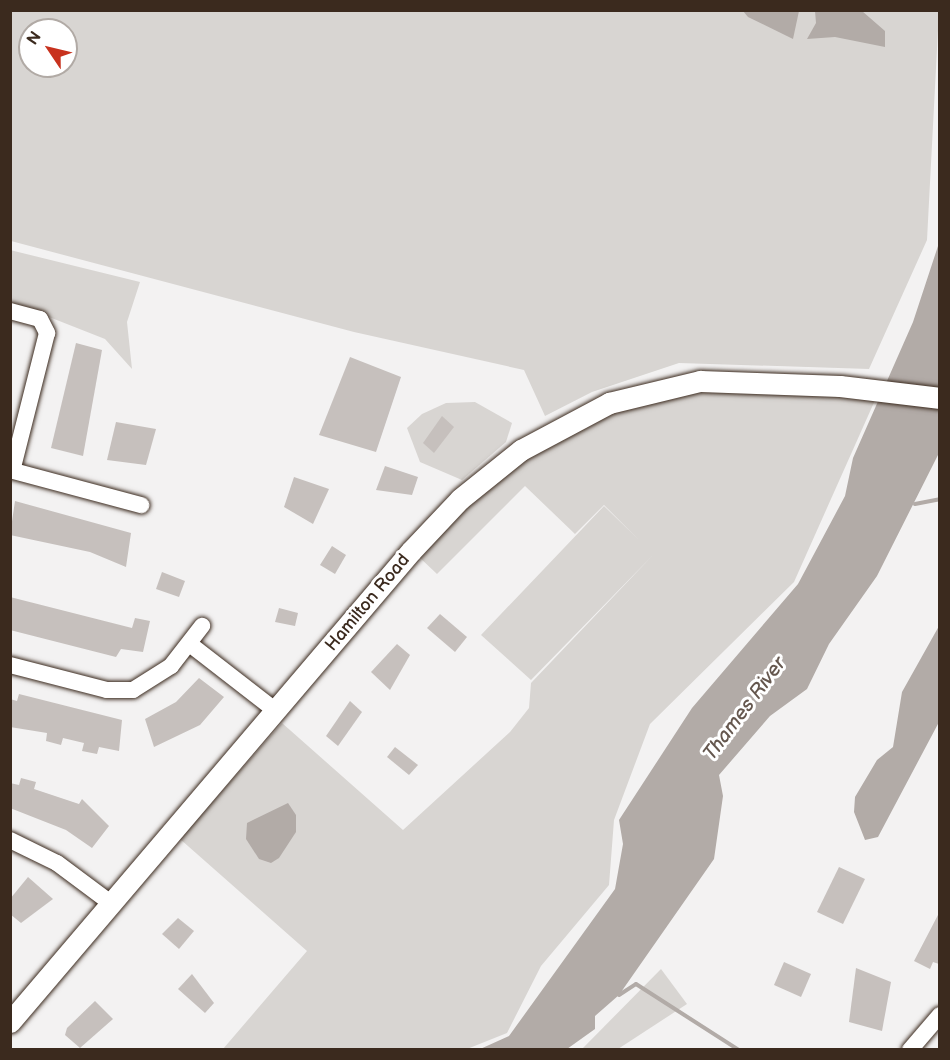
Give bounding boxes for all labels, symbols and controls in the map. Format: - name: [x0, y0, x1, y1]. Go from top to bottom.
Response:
- north arrow: [18, 18, 78, 78]
- text: N: [23, 28, 46, 49]
- street label: Hamilton Road: [321, 550, 415, 656]
- water label: Thames River: [698, 653, 792, 765]

